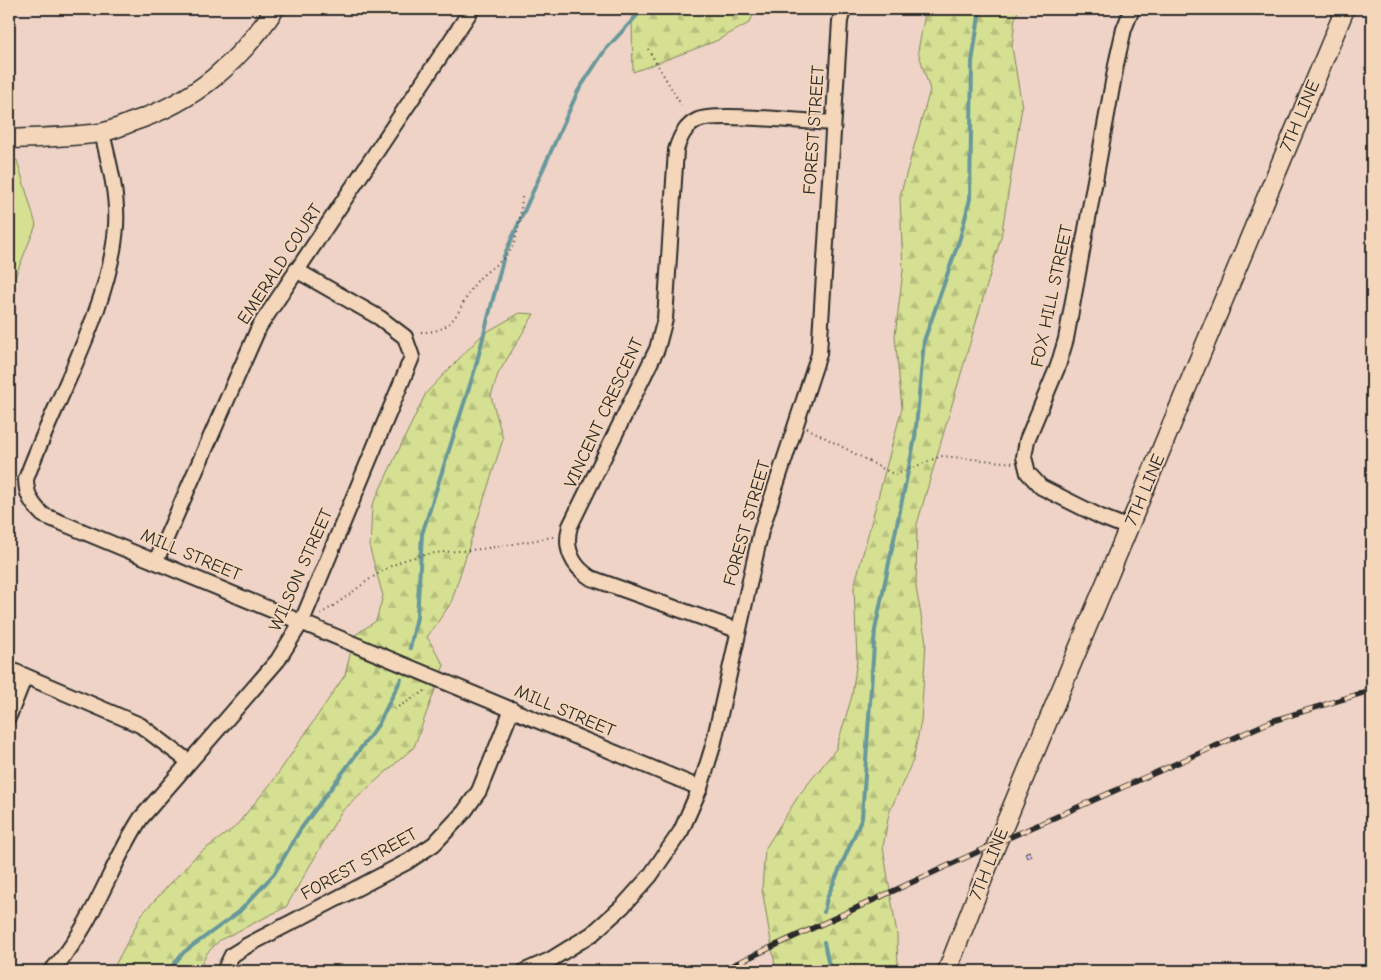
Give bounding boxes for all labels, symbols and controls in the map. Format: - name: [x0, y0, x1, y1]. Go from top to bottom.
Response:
- street label: FOREST STREET: [799, 64, 829, 195]
- street label: 7TH LINE: [1276, 77, 1325, 155]
- street label: EMERALD COURT: [233, 199, 327, 328]
- street label: FOX HILL STREET: [1027, 222, 1077, 369]
- street label: VINCENT CRESCENT: [560, 334, 648, 491]
- street label: 7TH LINE: [1121, 451, 1170, 529]
- street label: FOREST STREET: [719, 457, 775, 588]
- street label: WILSON STREET: [265, 505, 338, 635]
- street label: MILL STREET: [137, 524, 245, 586]
- street label: MILL STREET: [511, 680, 619, 742]
- street label: FOREST STREET: [297, 823, 421, 905]
- street label: 7TH LINE: [965, 825, 1013, 903]

